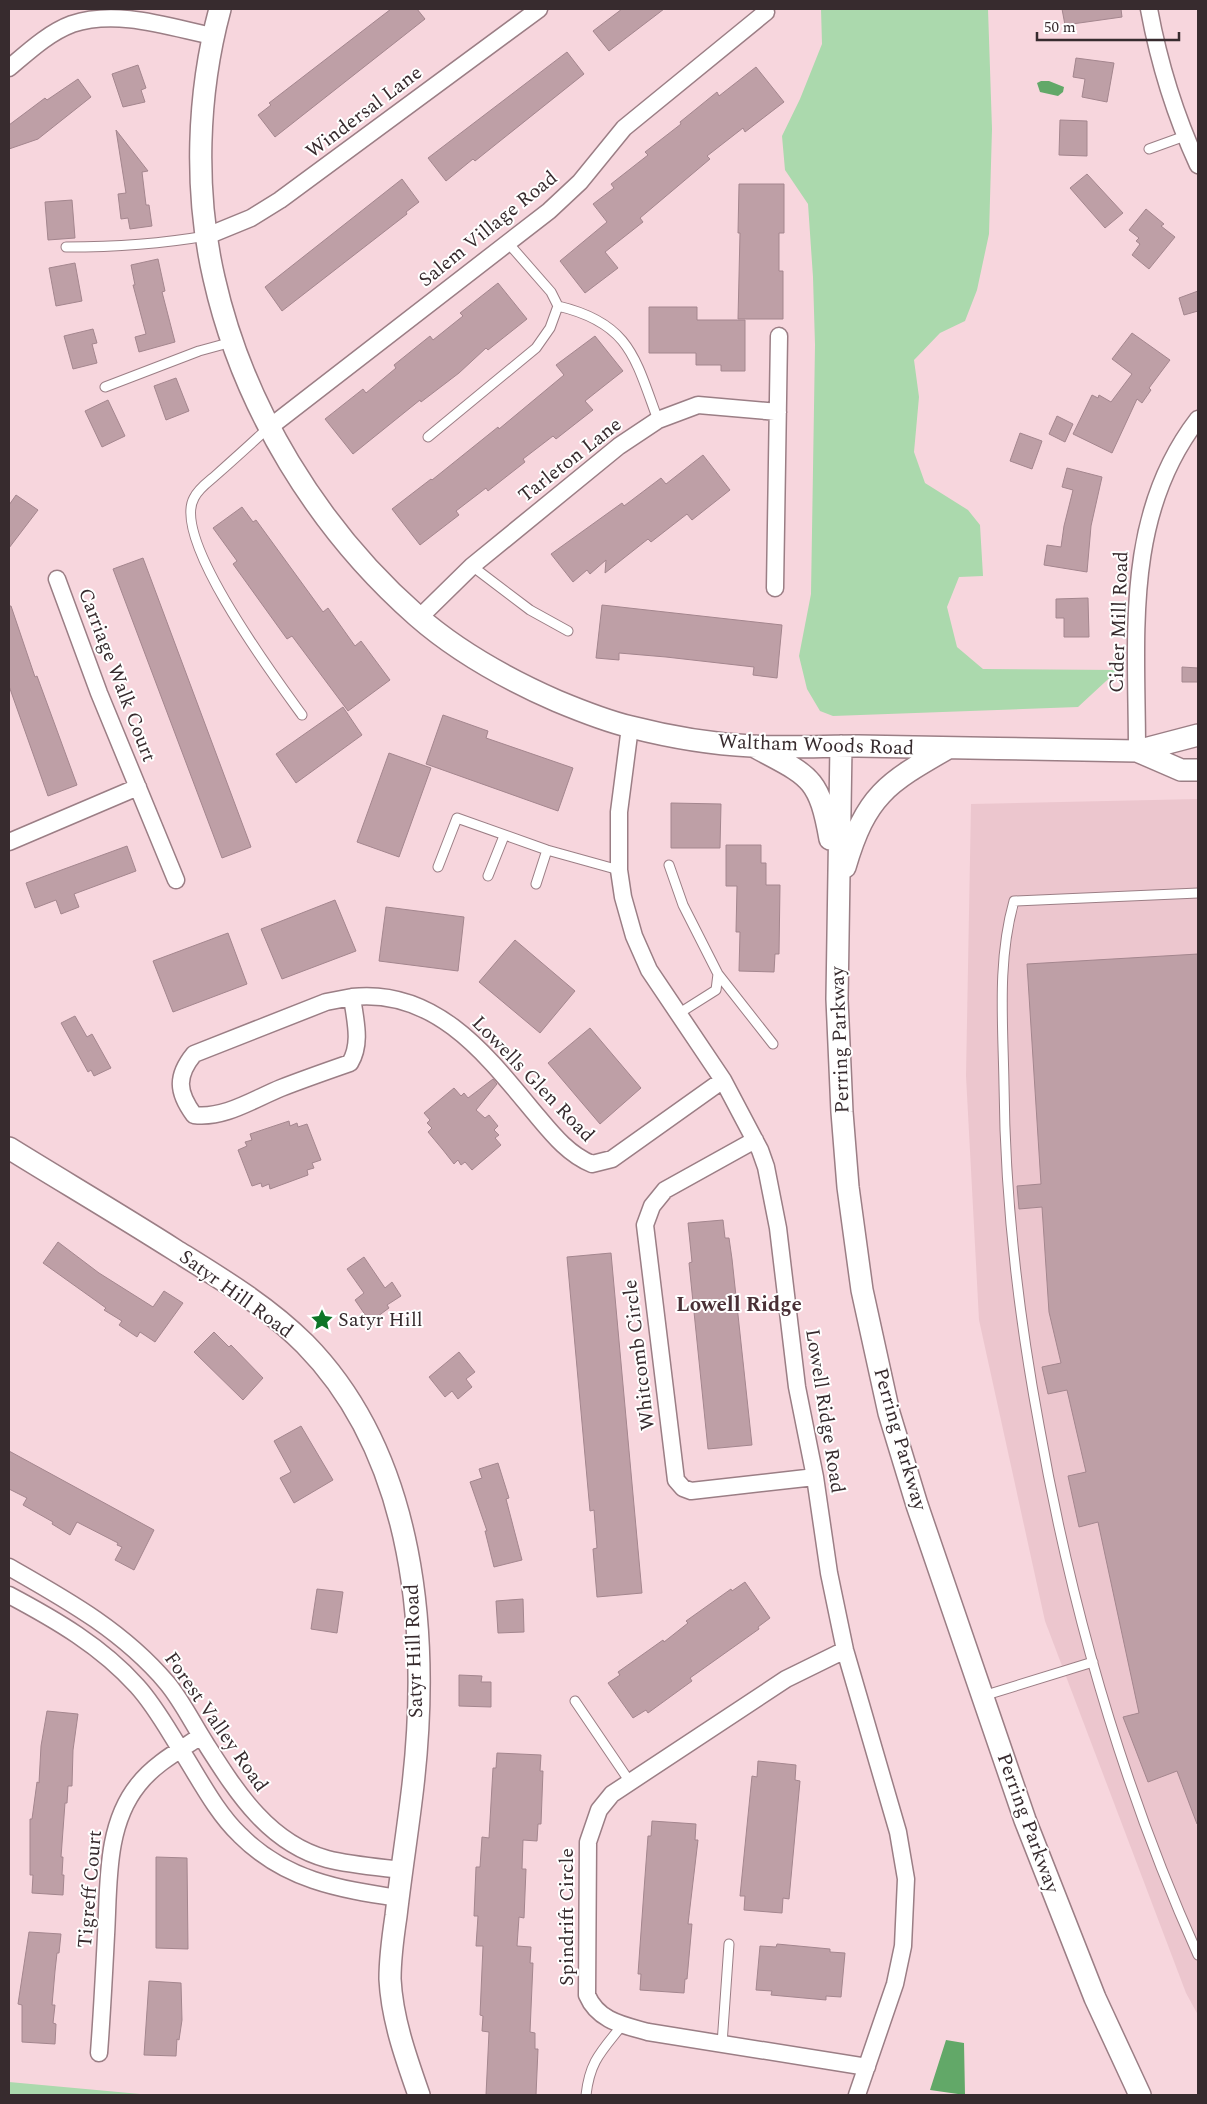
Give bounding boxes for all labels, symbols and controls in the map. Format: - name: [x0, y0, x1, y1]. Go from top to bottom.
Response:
- scale bar: [1037, 10, 1180, 42]
- text: 50 m: [1044, 16, 1076, 39]
- street label: Windersal Lane: [299, 58, 429, 166]
- street label: Salem Village Road: [412, 163, 564, 295]
- street label: Tarleton Lane: [512, 410, 628, 510]
- street label: Cider Mill Road: [1102, 551, 1136, 693]
- street label: Carriage Walk Court: [70, 584, 164, 766]
- street label: Waltham Woods Road: [717, 727, 915, 763]
- street label: Perring Parkway: [822, 965, 858, 1114]
- street label: Lowells Glen Road: [464, 1009, 602, 1149]
- street label: Satyr Hill Road: [173, 1242, 299, 1346]
- street label: Whitcomb Circle: [615, 1278, 663, 1432]
- district label: Lowell Ridge: [676, 1289, 802, 1321]
- place label: Satyr Hill: [338, 1305, 423, 1335]
- place icon: Satyr Hill: [309, 1307, 335, 1333]
- street label: Lowell Ridge Road: [797, 1327, 853, 1495]
- street label: Perring Parkway: [865, 1364, 935, 1515]
- street label: Satyr Hill Road: [397, 1583, 431, 1719]
- street label: Forest Valley Road: [156, 1646, 276, 1798]
- street label: Perring Parkway: [989, 1749, 1068, 1899]
- street label: Tigreff Court: [70, 1829, 110, 1949]
- street label: Spindrift Circle: [552, 1848, 582, 1986]

